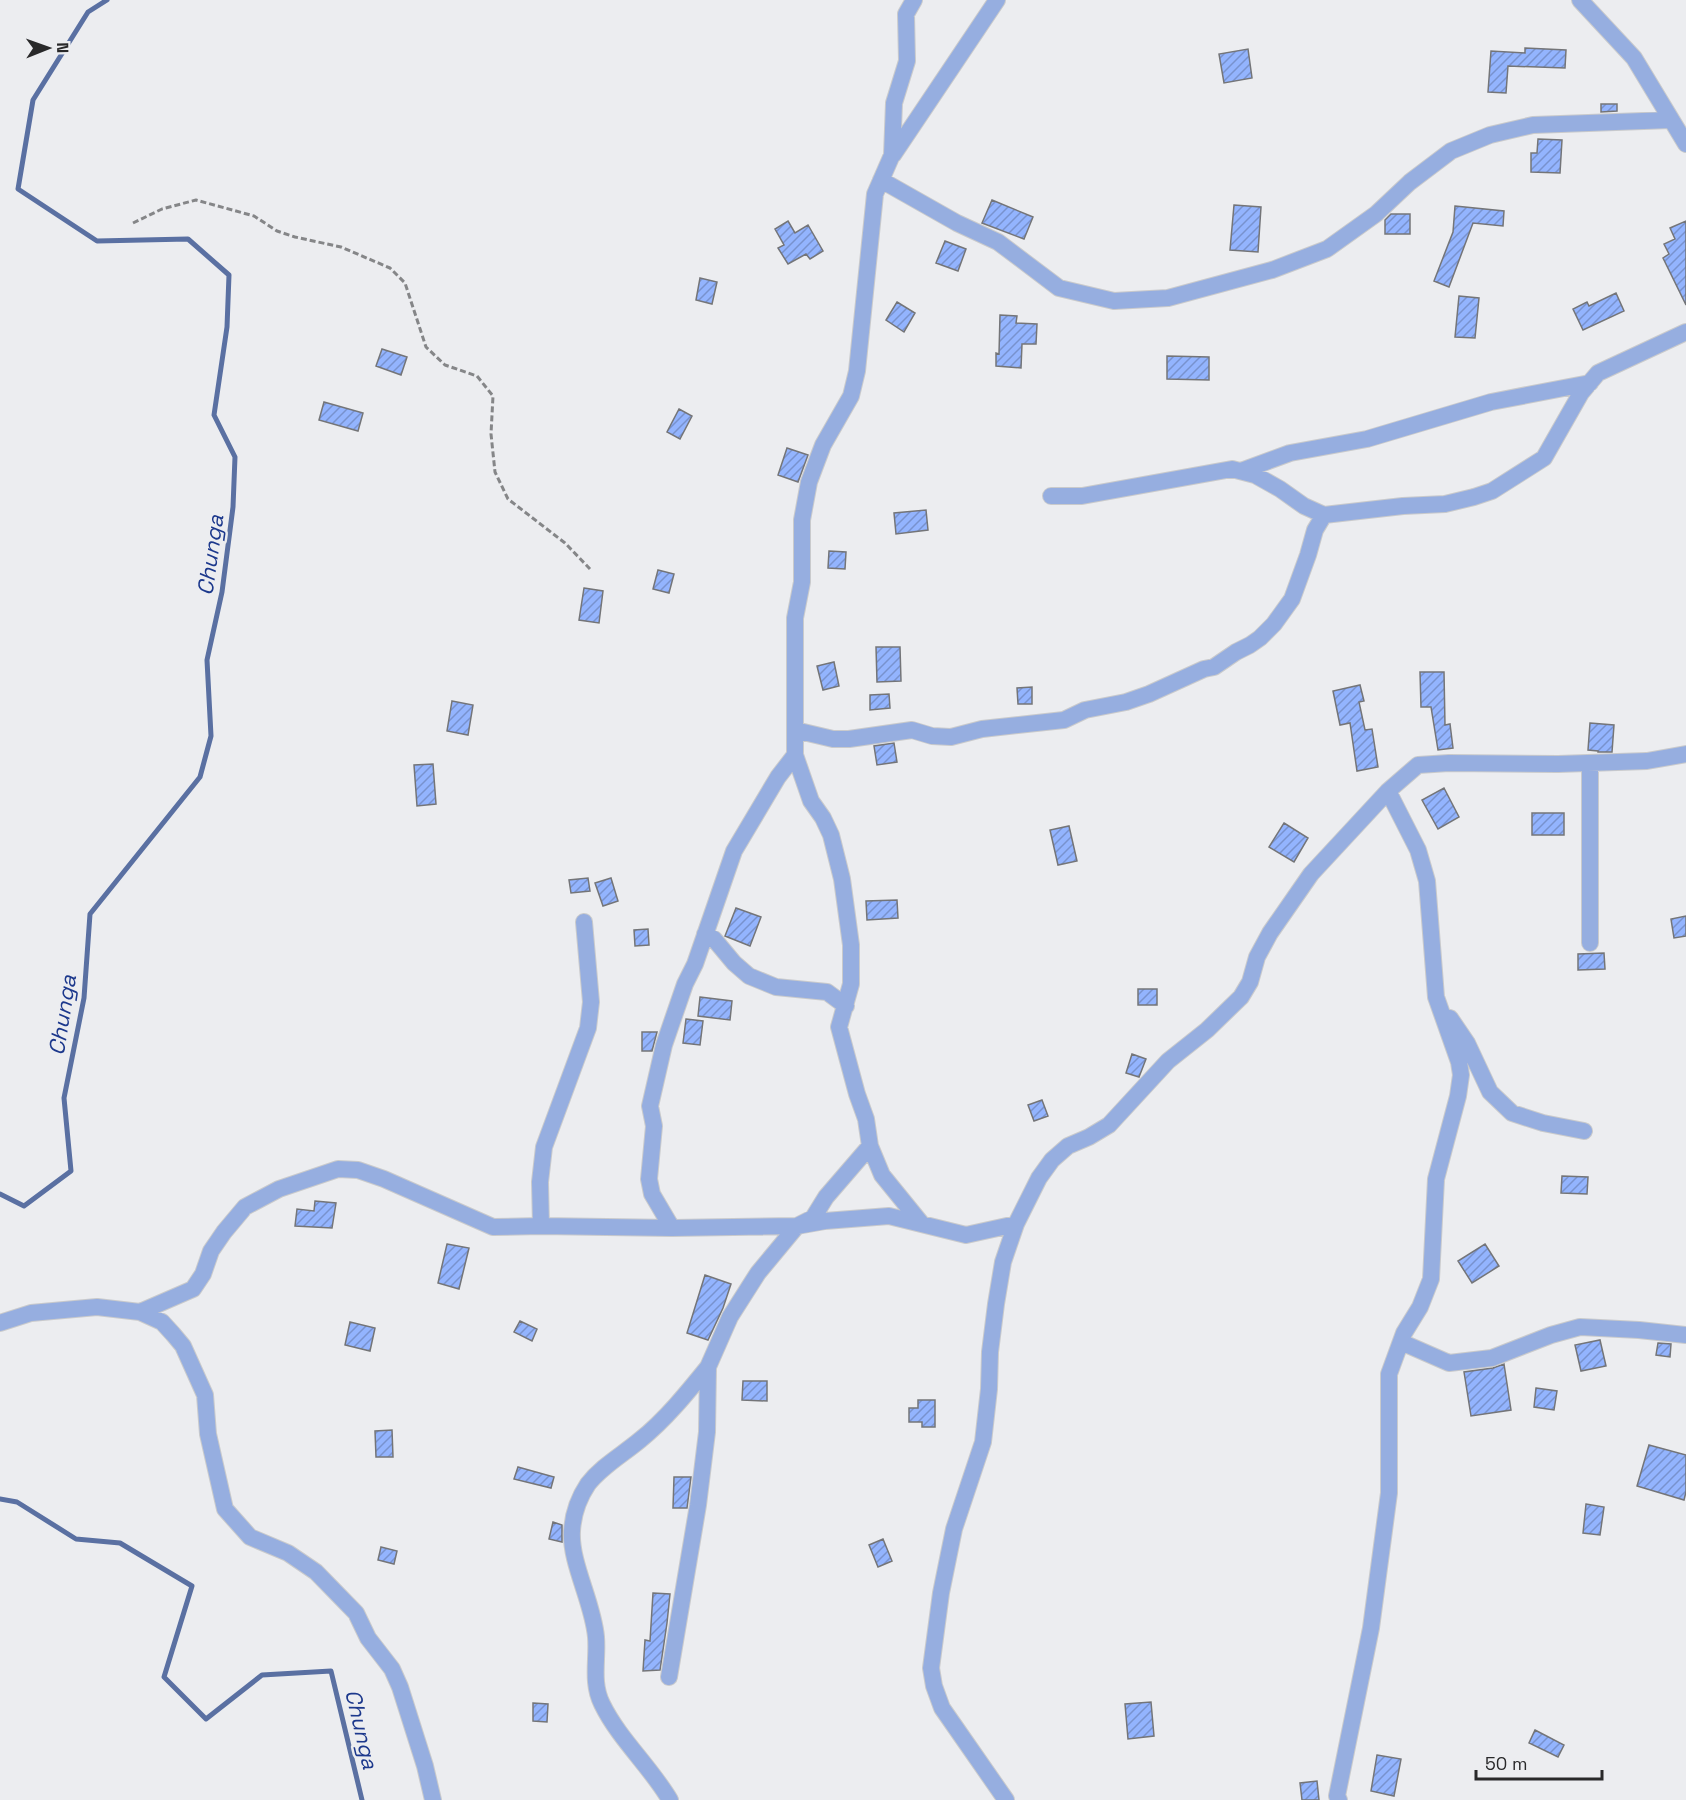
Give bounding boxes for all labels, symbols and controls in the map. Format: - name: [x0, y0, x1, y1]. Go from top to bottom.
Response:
- north arrow: [18, 18, 78, 78]
- text: N: [52, 42, 73, 53]
- water label: Chunga: [190, 513, 230, 597]
- water label: Chunga: [42, 972, 82, 1057]
- water label: Chunga: [339, 1686, 385, 1772]
- scale bar: [1476, 1743, 1602, 1781]
- text: 50 m: [1485, 1752, 1527, 1775]

